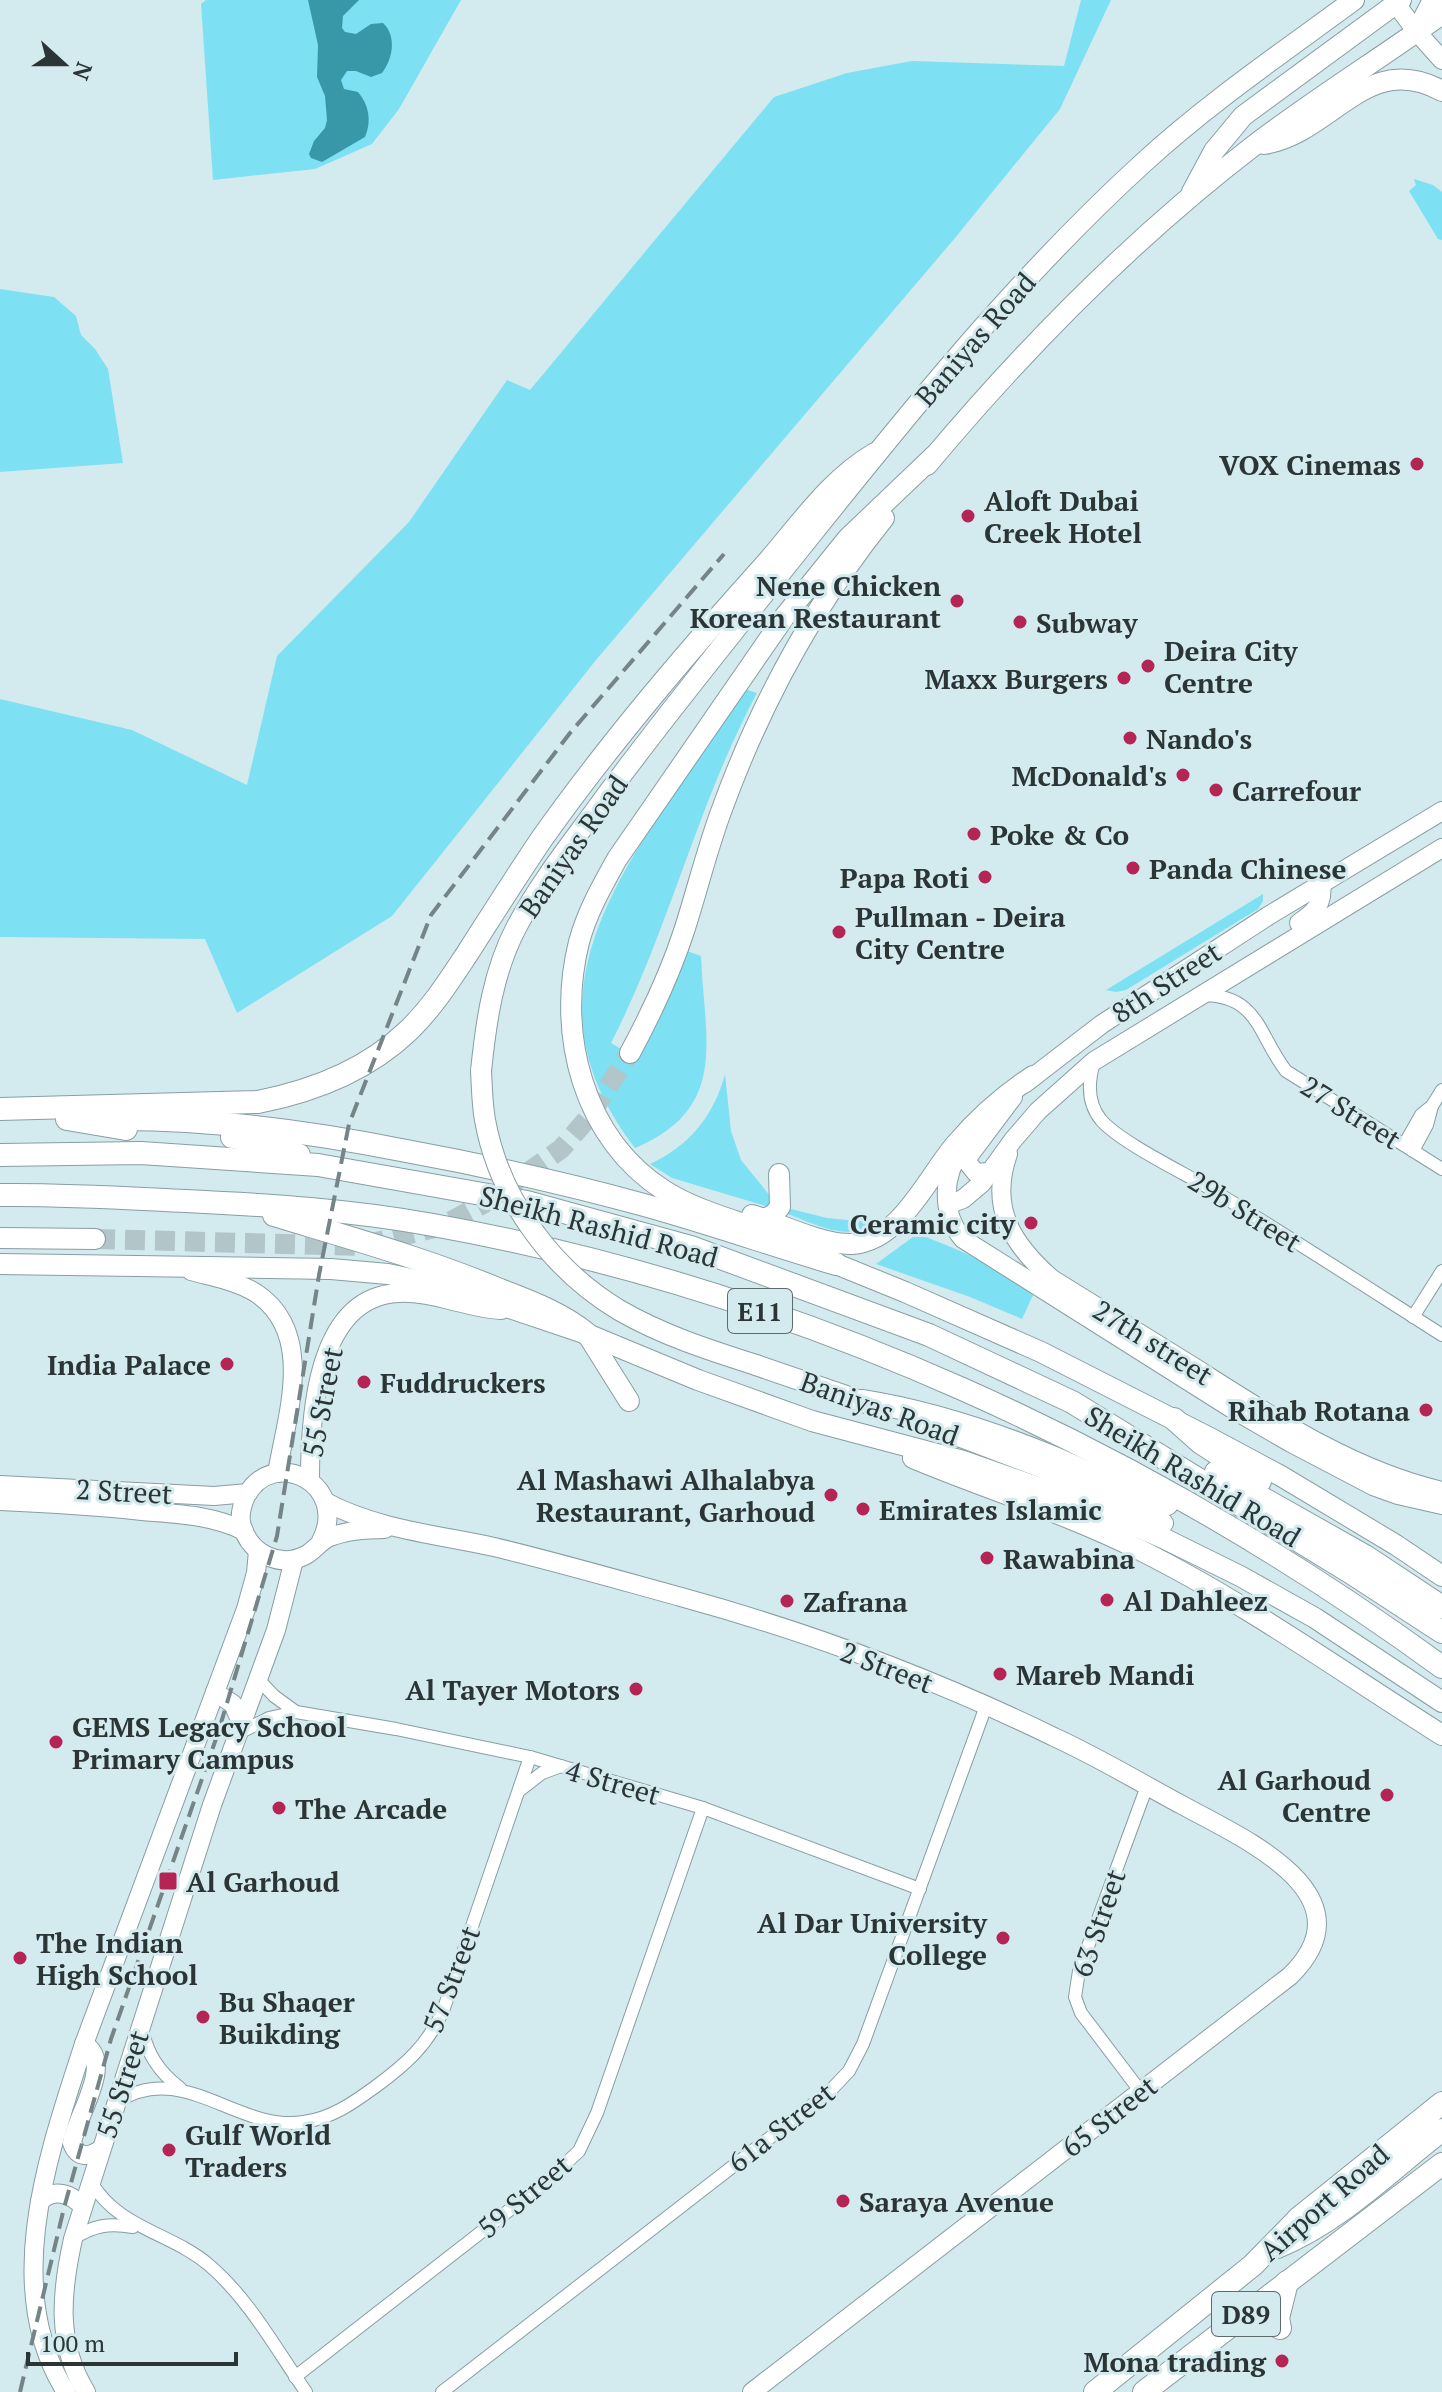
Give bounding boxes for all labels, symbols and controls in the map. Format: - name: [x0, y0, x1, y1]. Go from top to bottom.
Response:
- north arrow: [24, 24, 104, 104]
- text: N: [66, 58, 100, 85]
- street label: Baniyas Road: [907, 264, 1043, 414]
- place label: VOX Cinemas: [1219, 446, 1401, 483]
- marker: VOX Cinemas: [1408, 455, 1426, 473]
- place label: Aloft Dubai Creek Hotel: [984, 482, 1142, 551]
- marker: Aloft Dubai Creek Hotel: [959, 507, 977, 525]
- place label: Nene Chicken Korean Restaurant: [690, 567, 941, 636]
- marker: Nene Chicken Korean Restaurant: [948, 592, 966, 610]
- place label: Subway: [1036, 604, 1139, 641]
- marker: Subway: [1011, 613, 1029, 631]
- place label: Deira City Centre: [1164, 632, 1299, 701]
- marker: Deira City Centre: [1139, 657, 1157, 675]
- place label: Maxx Burgers: [924, 660, 1108, 697]
- marker: Maxx Burgers: [1115, 669, 1133, 687]
- place label: Nando's: [1146, 720, 1252, 757]
- marker: Nando's: [1121, 729, 1139, 747]
- place label: McDonald's: [1012, 757, 1167, 794]
- marker: McDonald's: [1174, 766, 1192, 784]
- street label: Baniyas Road: [510, 767, 636, 925]
- place label: Carrefour: [1232, 772, 1361, 809]
- marker: Carrefour: [1207, 781, 1225, 799]
- place label: Poke & Co: [990, 816, 1129, 853]
- marker: Poke & Co: [965, 825, 983, 843]
- place label: Panda Chinese: [1149, 850, 1347, 887]
- place label: Papa Roti: [840, 859, 969, 896]
- marker: Panda Chinese: [1124, 859, 1142, 877]
- marker: Papa Roti: [976, 868, 994, 886]
- place label: Pullman - Deira City Centre: [855, 898, 1066, 967]
- marker: Pullman - Deira City Centre: [830, 923, 848, 941]
- street label: 8th Street: [1104, 933, 1228, 1031]
- street label: 27 Street: [1294, 1067, 1409, 1158]
- street label: 29b Street: [1182, 1162, 1309, 1261]
- street label: Sheikh Rashid Road: [476, 1176, 722, 1276]
- place label: Ceramic city: [850, 1205, 1016, 1242]
- marker: Ceramic city: [1022, 1214, 1040, 1232]
- road number: E11: [728, 1289, 792, 1333]
- street label: 27th street: [1086, 1291, 1220, 1394]
- street label: 55 Street: [293, 1343, 351, 1460]
- place label: India Palace: [47, 1346, 211, 1383]
- marker: India Palace: [218, 1355, 236, 1373]
- street label: Baniyas Road: [796, 1362, 964, 1454]
- place label: Fuddruckers: [380, 1364, 546, 1401]
- marker: Fuddruckers: [355, 1373, 373, 1391]
- place label: Rihab Rotana: [1228, 1392, 1410, 1429]
- street label: Sheikh Rashid Road: [1078, 1397, 1308, 1555]
- marker: Rihab Rotana: [1417, 1401, 1435, 1419]
- place label: Al Mashawi Alhalabya Restaurant, Garhoud: [517, 1461, 815, 1530]
- street label: 2 Street: [75, 1470, 174, 1512]
- marker: Al Mashawi Alhalabya Restaurant, Garhoud: [822, 1486, 840, 1504]
- place label: Emirates Islamic: [879, 1491, 1102, 1528]
- marker: Emirates Islamic: [854, 1500, 872, 1518]
- place label: Rawabina: [1003, 1540, 1135, 1577]
- marker: Rawabina: [978, 1549, 996, 1567]
- place label: Al Dahleez: [1123, 1582, 1268, 1619]
- place label: Zafrana: [803, 1583, 908, 1620]
- marker: Al Dahleez: [1098, 1591, 1116, 1609]
- marker: Zafrana: [778, 1592, 796, 1610]
- street label: 2 Street: [835, 1632, 939, 1702]
- place label: Mareb Mandi: [1016, 1656, 1195, 1693]
- marker: Mareb Mandi: [991, 1665, 1009, 1683]
- place label: Al Tayer Motors: [405, 1671, 620, 1708]
- marker: Al Tayer Motors: [627, 1680, 645, 1698]
- place label: GEMS Legacy School Primary Campus: [72, 1708, 346, 1777]
- marker: GEMS Legacy School Primary Campus: [47, 1733, 65, 1751]
- street label: 4 Street: [562, 1751, 665, 1813]
- place label: Al Garhoud Centre: [1217, 1761, 1371, 1830]
- marker: Al Garhoud Centre: [1378, 1786, 1396, 1804]
- place label: The Arcade: [295, 1790, 447, 1827]
- marker: The Arcade: [270, 1799, 288, 1817]
- place label: Al Garhoud: [186, 1863, 340, 1900]
- street label: 63 Street: [1062, 1864, 1134, 1982]
- marker: Al Garhoud: [157, 1870, 179, 1892]
- place label: Al Dar University College: [757, 1904, 988, 1973]
- street label: 57 Street: [414, 1920, 488, 2038]
- place label: The Indian High School: [36, 1924, 198, 1993]
- marker: Al Dar University College: [994, 1929, 1012, 1947]
- marker: The Indian High School: [11, 1949, 29, 1967]
- place label: Bu Shaqer Buikding: [219, 1983, 355, 2052]
- marker: Bu Shaqer Buikding: [194, 2008, 212, 2026]
- street label: 55 Street: [87, 2025, 157, 2143]
- street label: 65 Street: [1054, 2067, 1165, 2165]
- street label: 61a Street: [720, 2073, 842, 2180]
- place label: Gulf World Traders: [185, 2116, 331, 2185]
- street label: Airport Road: [1251, 2136, 1397, 2268]
- marker: Gulf World Traders: [160, 2141, 178, 2159]
- street label: 59 Street: [469, 2146, 579, 2246]
- place label: Saraya Avenue: [859, 2183, 1054, 2220]
- marker: Saraya Avenue: [834, 2192, 852, 2210]
- road number: D89: [1212, 2292, 1280, 2336]
- scale bar: [28, 2316, 236, 2366]
- text: 100 m: [40, 2327, 105, 2359]
- place label: Mona trading: [1083, 2343, 1267, 2380]
- marker: Mona trading: [1273, 2352, 1291, 2370]

